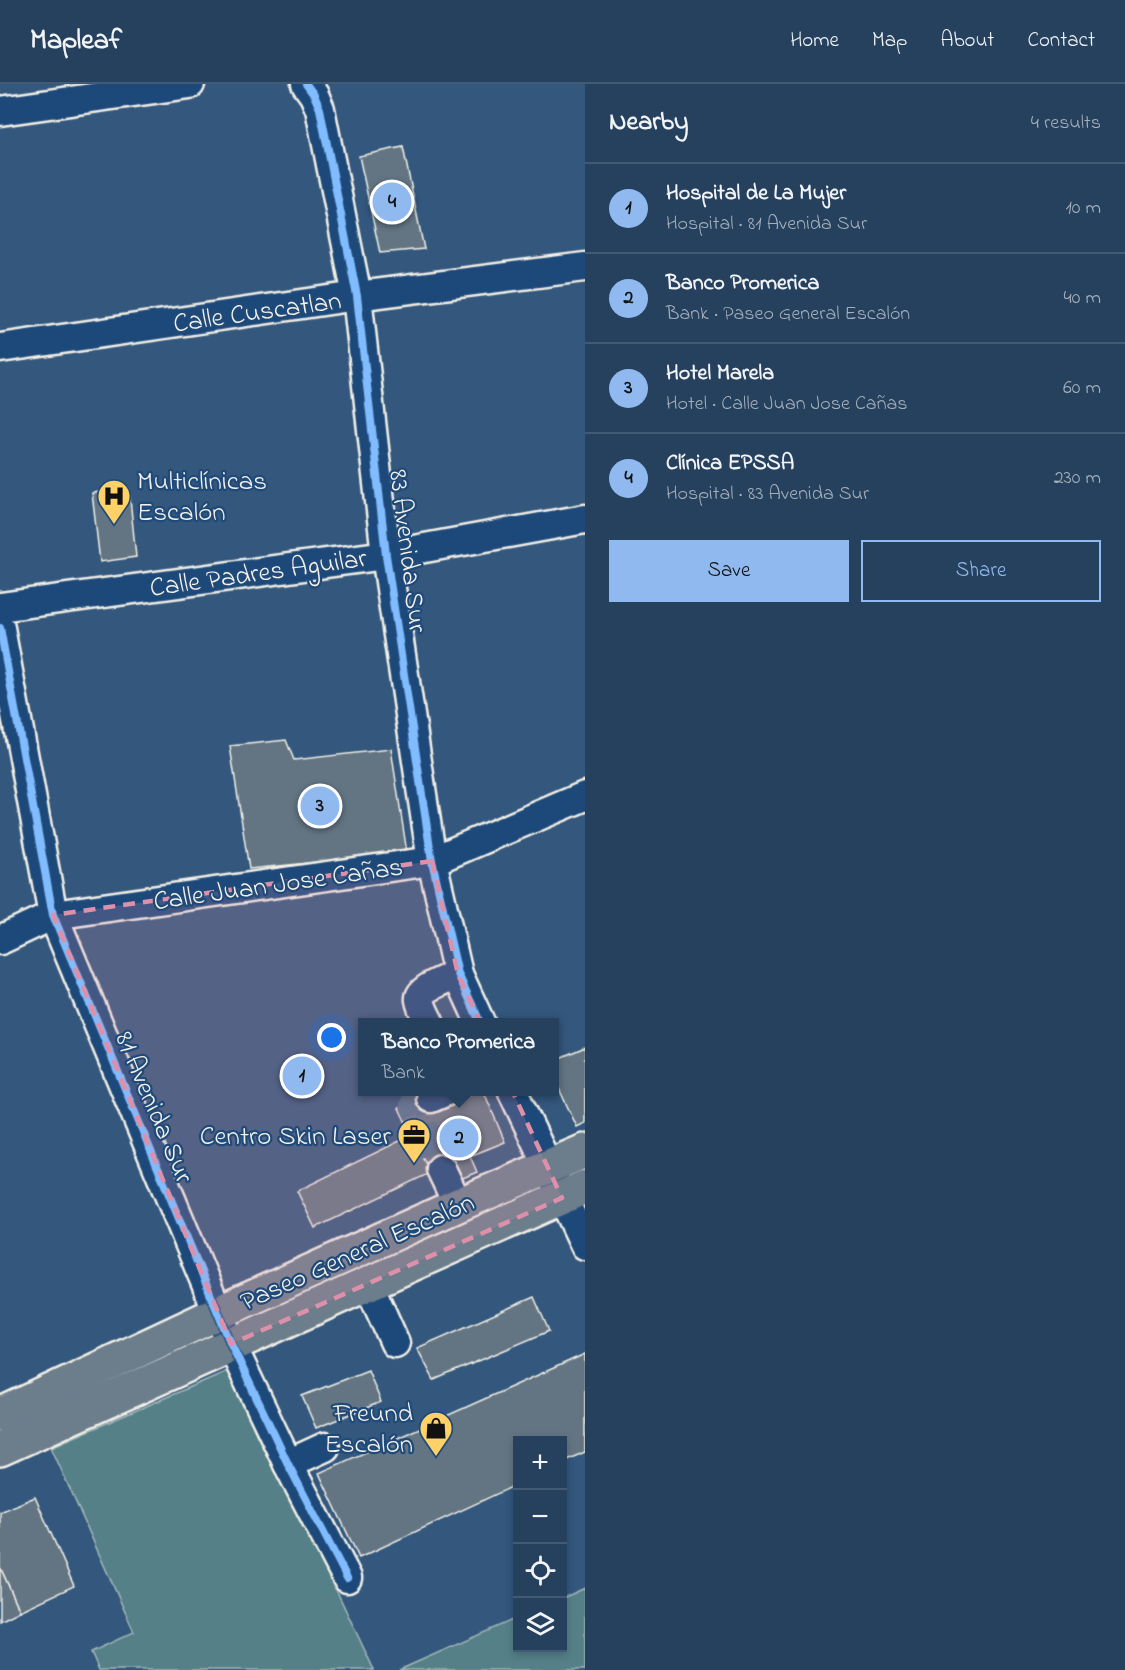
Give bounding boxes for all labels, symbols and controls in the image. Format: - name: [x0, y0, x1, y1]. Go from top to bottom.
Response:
- text: Mapleaf: [30, 21, 122, 62]
- text: Home: [790, 26, 839, 56]
- text: Map: [872, 26, 907, 56]
- text: About: [940, 26, 994, 56]
- text: Contact: [1027, 26, 1095, 56]
- text: Nearby: [609, 104, 688, 142]
- text: 4 results: [1031, 109, 1101, 138]
- text: Hospital de La Mujer: [666, 178, 846, 210]
- pin: 4: [372, 180, 412, 224]
- text: 1: [625, 194, 632, 223]
- text: 10 m: [1065, 194, 1101, 223]
- text: Hospital · 81 Avenida Sur: [666, 210, 867, 239]
- text: Banco Promerica: [666, 268, 819, 300]
- street label: Calle Cuscatlan: [171, 282, 344, 345]
- text: 2: [624, 284, 633, 313]
- text: 40 m: [1064, 284, 1101, 313]
- text: Bank · Paseo General Escalón: [666, 300, 910, 329]
- text: Hotel Marela: [666, 358, 774, 390]
- text: 3: [624, 374, 633, 403]
- text: 60 m: [1063, 374, 1101, 403]
- text: Hotel · Calle Juan Jose Cañas: [666, 390, 908, 419]
- text: Clínica EPSSA: [666, 448, 794, 480]
- place label: Multiclínicas Escalón: [137, 463, 267, 533]
- text: 4: [624, 464, 633, 493]
- text: 230 m: [1054, 464, 1101, 493]
- street label: 83 Avenida Sur: [377, 468, 436, 636]
- hospital icon: Multiclínicas Escalón: [96, 478, 132, 525]
- text: Hospital · 83 Avenida Sur: [666, 480, 869, 509]
- street label: Calle Padres Aguilar: [147, 540, 370, 609]
- button: Save: [609, 540, 849, 602]
- button: Share: [861, 540, 1101, 602]
- pin: 3: [300, 784, 340, 828]
- street label: Calle Juan Jose Cañas: [151, 849, 406, 922]
- popup: [358, 1018, 559, 1096]
- your location: [317, 1023, 346, 1052]
- street label: 81 Avenida Sur: [103, 1026, 202, 1190]
- text: Banco Promerica: [382, 1027, 535, 1059]
- pin: 1: [282, 1054, 322, 1098]
- text: Bank: [382, 1059, 425, 1088]
- pin: 2: [440, 1116, 478, 1160]
- office icon: Centro Skin Laser: [396, 1117, 432, 1164]
- place label: Centro Skin Laser: [200, 1118, 392, 1157]
- street label: Paseo General Escalón: [235, 1184, 481, 1322]
- place label: Freund Escalón: [324, 1395, 413, 1465]
- shop icon: Freund Escalón: [418, 1410, 454, 1457]
- map controls: [513, 1436, 567, 1652]
- button: +: [513, 1436, 567, 1490]
- button: −: [513, 1490, 567, 1544]
- button: locate: [513, 1544, 567, 1598]
- button: layers: [513, 1598, 567, 1652]

